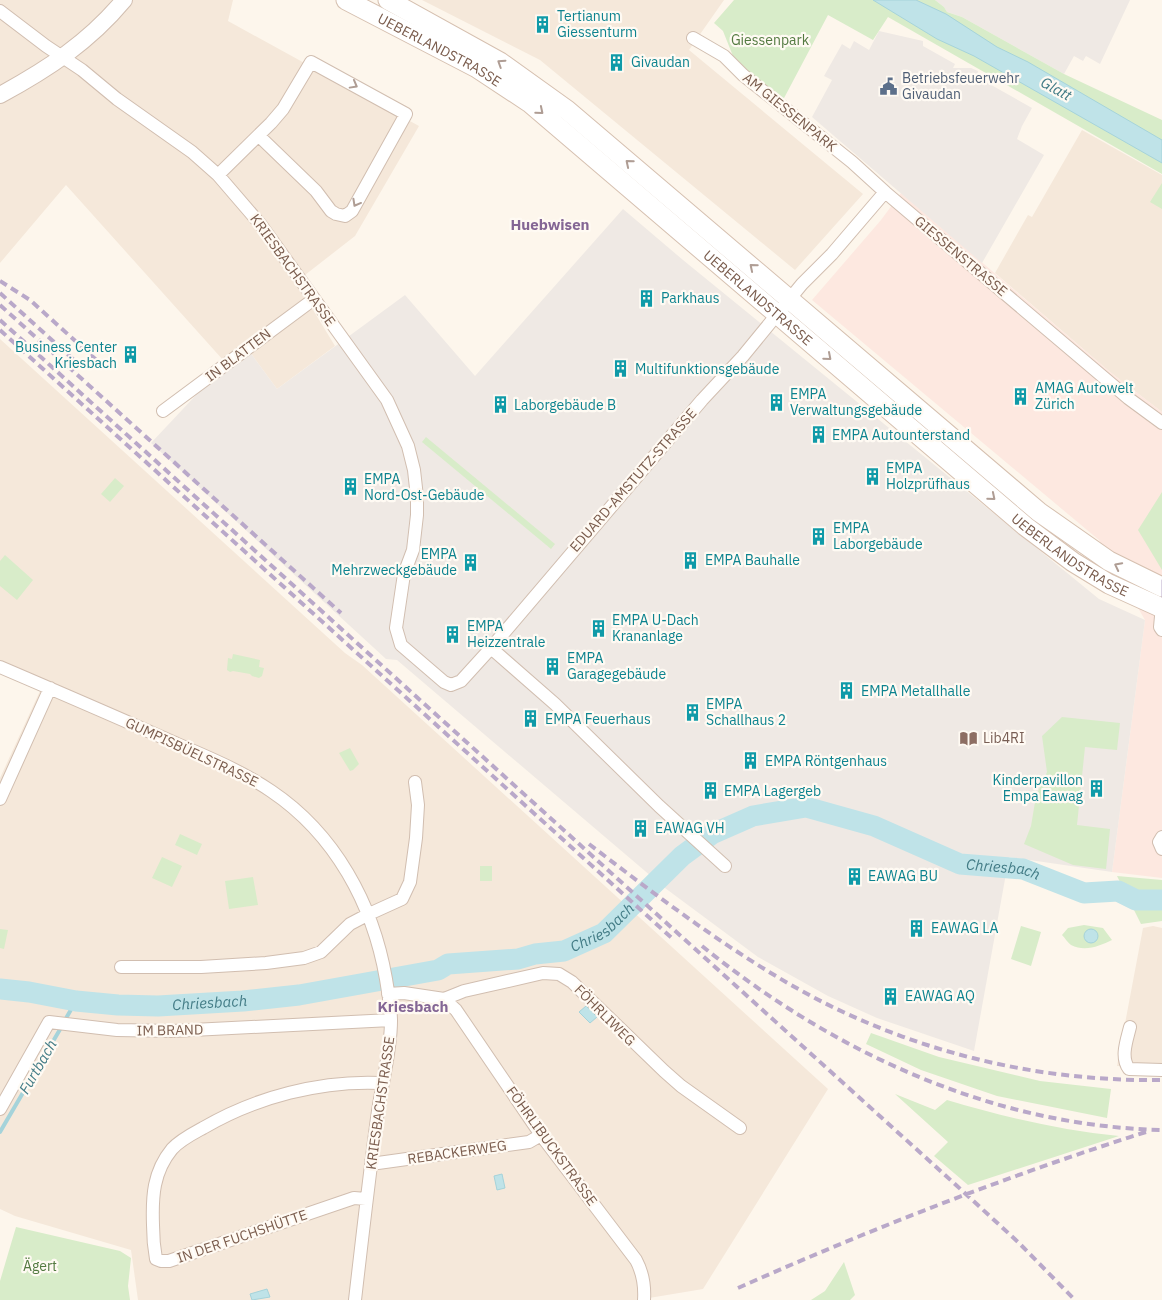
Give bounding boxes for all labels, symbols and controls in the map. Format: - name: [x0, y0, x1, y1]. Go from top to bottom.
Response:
- place label: Tertianum Giessenturm: [557, 7, 637, 41]
- street label: UEBERLANDSTRASSE: [375, 9, 505, 91]
- building icon: Tertianum Giessenturm: [533, 14, 553, 34]
- park label: Giessenpark: [731, 31, 810, 49]
- building icon: Givaudan: [607, 52, 627, 72]
- place label: Givaudan: [631, 53, 690, 71]
- one-way arrow: [497, 59, 506, 69]
- street label: AM GIESSENPARK: [739, 69, 841, 156]
- place label: Betriebsfeuerwehr Givaudan: [902, 69, 1019, 103]
- water label: Glatt: [1038, 72, 1076, 105]
- public building icon: Betriebsfeuerwehr Givaudan: [878, 76, 898, 96]
- one-way arrow: [349, 79, 358, 89]
- one-way arrow: [534, 106, 543, 115]
- one-way arrow: [625, 159, 634, 168]
- one-way arrow: [352, 198, 362, 207]
- street label: KRIESBACHSTRASSE: [246, 210, 340, 330]
- street label: GIESSENSTRASSE: [911, 212, 1011, 300]
- district label: Huebwisen: [510, 215, 590, 234]
- street label: UEBERLANDSTRASSE: [700, 246, 816, 349]
- one-way arrow: [749, 264, 758, 273]
- building icon: Parkhaus: [637, 288, 657, 308]
- place label: Parkhaus: [661, 289, 720, 307]
- street label: IN BLATTEN: [202, 324, 274, 386]
- place label: Business Center Kriesbach: [15, 338, 117, 372]
- building icon: Business Center Kriesbach: [121, 345, 141, 365]
- one-way arrow: [822, 352, 831, 360]
- building icon: Multifunktionsgebäude: [611, 359, 631, 379]
- place label: Multifunktionsgebäude: [635, 360, 780, 378]
- place label: AMAG Autowelt Zürich: [1035, 379, 1134, 413]
- place label: EMPA Verwaltungsgebäude: [790, 385, 922, 419]
- building icon: AMAG Autowelt Zürich: [1011, 386, 1031, 406]
- building icon: EMPA Verwaltungsgebäude: [766, 392, 786, 412]
- building icon: Laborgebäude B: [490, 395, 510, 415]
- place label: Laborgebäude B: [514, 396, 616, 414]
- street label: EDUARD-AMSTUTZ-STRASSE: [566, 404, 700, 556]
- building icon: EMPA Autounterstand: [808, 425, 828, 445]
- place label: EMPA Autounterstand: [832, 426, 970, 444]
- place label: EMPA Holzprüfhaus: [886, 459, 970, 493]
- building icon: EMPA Holzprüfhaus: [862, 466, 882, 486]
- place label: EMPA Nord-Ost-Gebäude: [364, 470, 485, 504]
- building icon: EMPA Nord-Ost-Gebäude: [340, 477, 360, 497]
- one-way arrow: [986, 491, 995, 500]
- street label: UEBERLANDSTRASSE: [1008, 509, 1131, 601]
- place label: EMPA Laborgebäude: [833, 519, 923, 553]
- building icon: EMPA Laborgebäude: [809, 526, 829, 546]
- place label: EMPA Mehrzweckgebäude: [331, 545, 457, 579]
- building icon: EMPA Bauhalle: [681, 550, 701, 570]
- place label: EMPA Bauhalle: [705, 551, 800, 569]
- building icon: EMPA Mehrzweckgebäude: [461, 552, 481, 572]
- one-way arrow: [1114, 562, 1123, 572]
- place label: EMPA U-Dach Krananlage: [612, 611, 699, 645]
- place label: EMPA Heizzentrale: [467, 617, 546, 651]
- building icon: EMPA U-Dach Krananlage: [588, 618, 608, 638]
- building icon: EMPA Heizzentrale: [443, 624, 463, 644]
- place label: EMPA Garagegebäude: [567, 649, 666, 683]
- building icon: EMPA Garagegebäude: [543, 656, 563, 676]
- building icon: EMPA Metallhalle: [837, 681, 857, 701]
- place label: EMPA Metallhalle: [861, 682, 971, 700]
- place label: EMPA Schallhaus 2: [706, 695, 786, 729]
- building icon: EMPA Schallhaus 2: [682, 702, 702, 722]
- building icon: EMPA Feuerhaus: [521, 709, 541, 729]
- place label: EMPA Feuerhaus: [545, 710, 651, 728]
- street label: GUMPISBÜELSTRASSE: [123, 713, 261, 791]
- library icon: Lib4RI: [959, 728, 979, 748]
- place label: Lib4RI: [983, 729, 1025, 747]
- building icon: EMPA Röntgenhaus: [741, 751, 761, 771]
- place label: EMPA Röntgenhaus: [765, 752, 887, 770]
- place label: Kinderpavillon Empa Eawag: [993, 771, 1084, 805]
- building icon: Kinderpavillon Empa Eawag: [1087, 778, 1107, 798]
- building icon: EMPA Lagergeb: [700, 781, 720, 801]
- place label: EMPA Lagergeb: [724, 782, 821, 800]
- building icon: EAWAG VH: [631, 818, 651, 838]
- place label: EAWAG VH: [655, 819, 725, 837]
- water label: Chriesbach: [965, 855, 1043, 884]
- building icon: EAWAG BU: [844, 866, 864, 886]
- place label: EAWAG BU: [868, 867, 938, 885]
- water label: Chriesbach: [567, 899, 638, 956]
- building icon: EAWAG LA: [907, 918, 927, 938]
- place label: EAWAG LA: [931, 919, 999, 937]
- street label: FÖHRLIWEG: [571, 981, 639, 1049]
- building icon: EAWAG AQ: [881, 986, 901, 1006]
- place label: EAWAG AQ: [905, 987, 975, 1005]
- water label: Chriesbach: [172, 991, 248, 1014]
- district label: Kriesbach: [378, 997, 448, 1016]
- street label: IM BRAND: [137, 1020, 203, 1040]
- street label: KRIESBACHSTRASSE: [362, 1035, 398, 1171]
- water label: Furtbach: [14, 1036, 61, 1097]
- street label: FÖHRLIBUCKSTRASSE: [503, 1083, 601, 1209]
- street label: REBACKERWEG: [406, 1136, 508, 1168]
- street label: IN DER FUCHSHÜTTE: [175, 1205, 309, 1267]
- park label: Ägert: [23, 1257, 57, 1275]

